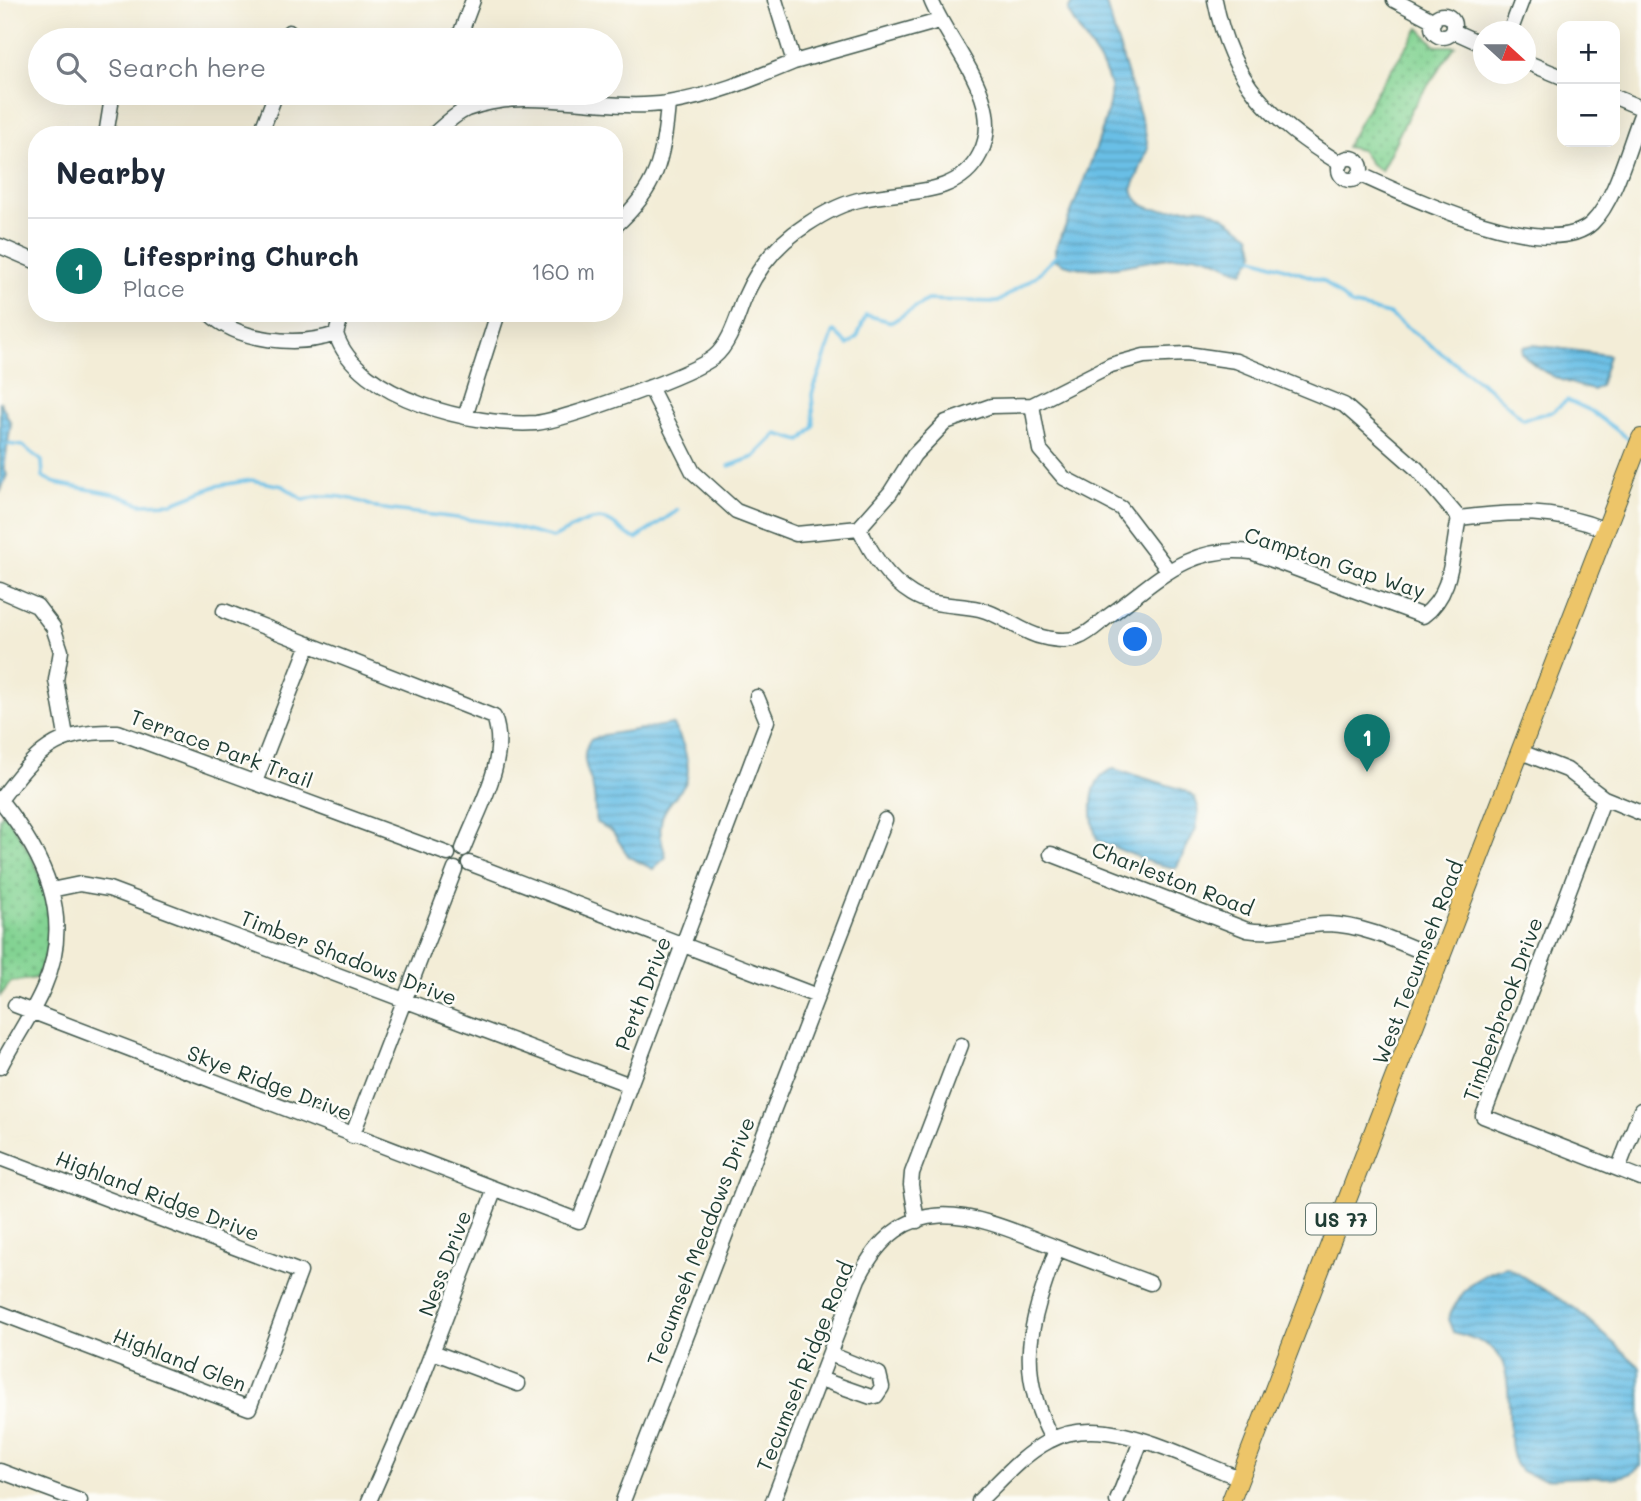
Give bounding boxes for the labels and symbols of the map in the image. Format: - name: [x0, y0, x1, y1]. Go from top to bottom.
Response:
- north arrow: [1473, 21, 1536, 84]
- street label: Campton Gap Way: [1241, 520, 1429, 604]
- your location: [1118, 622, 1152, 656]
- street label: Terrace Park Trail: [127, 702, 317, 794]
- pin: 1: [1344, 714, 1390, 772]
- street label: Charleston Road: [1088, 835, 1258, 921]
- street label: West Tecumseh Road: [1366, 856, 1468, 1068]
- street label: Timber Shadows Drive: [237, 903, 461, 1011]
- street label: Timberbrook Drive: [1456, 913, 1548, 1105]
- street label: Perth Drive: [608, 932, 676, 1054]
- street label: Skye Ridge Drive: [184, 1038, 356, 1126]
- street label: Tecumseh Meadows Drive: [640, 1113, 760, 1369]
- street label: Highland Ridge Drive: [52, 1144, 264, 1246]
- road number: US 77: [1306, 1204, 1376, 1234]
- street label: Ness Drive: [411, 1206, 477, 1320]
- street label: Tecumseh Ridge Road: [749, 1257, 859, 1475]
- street label: Highland Glen: [109, 1321, 251, 1397]

